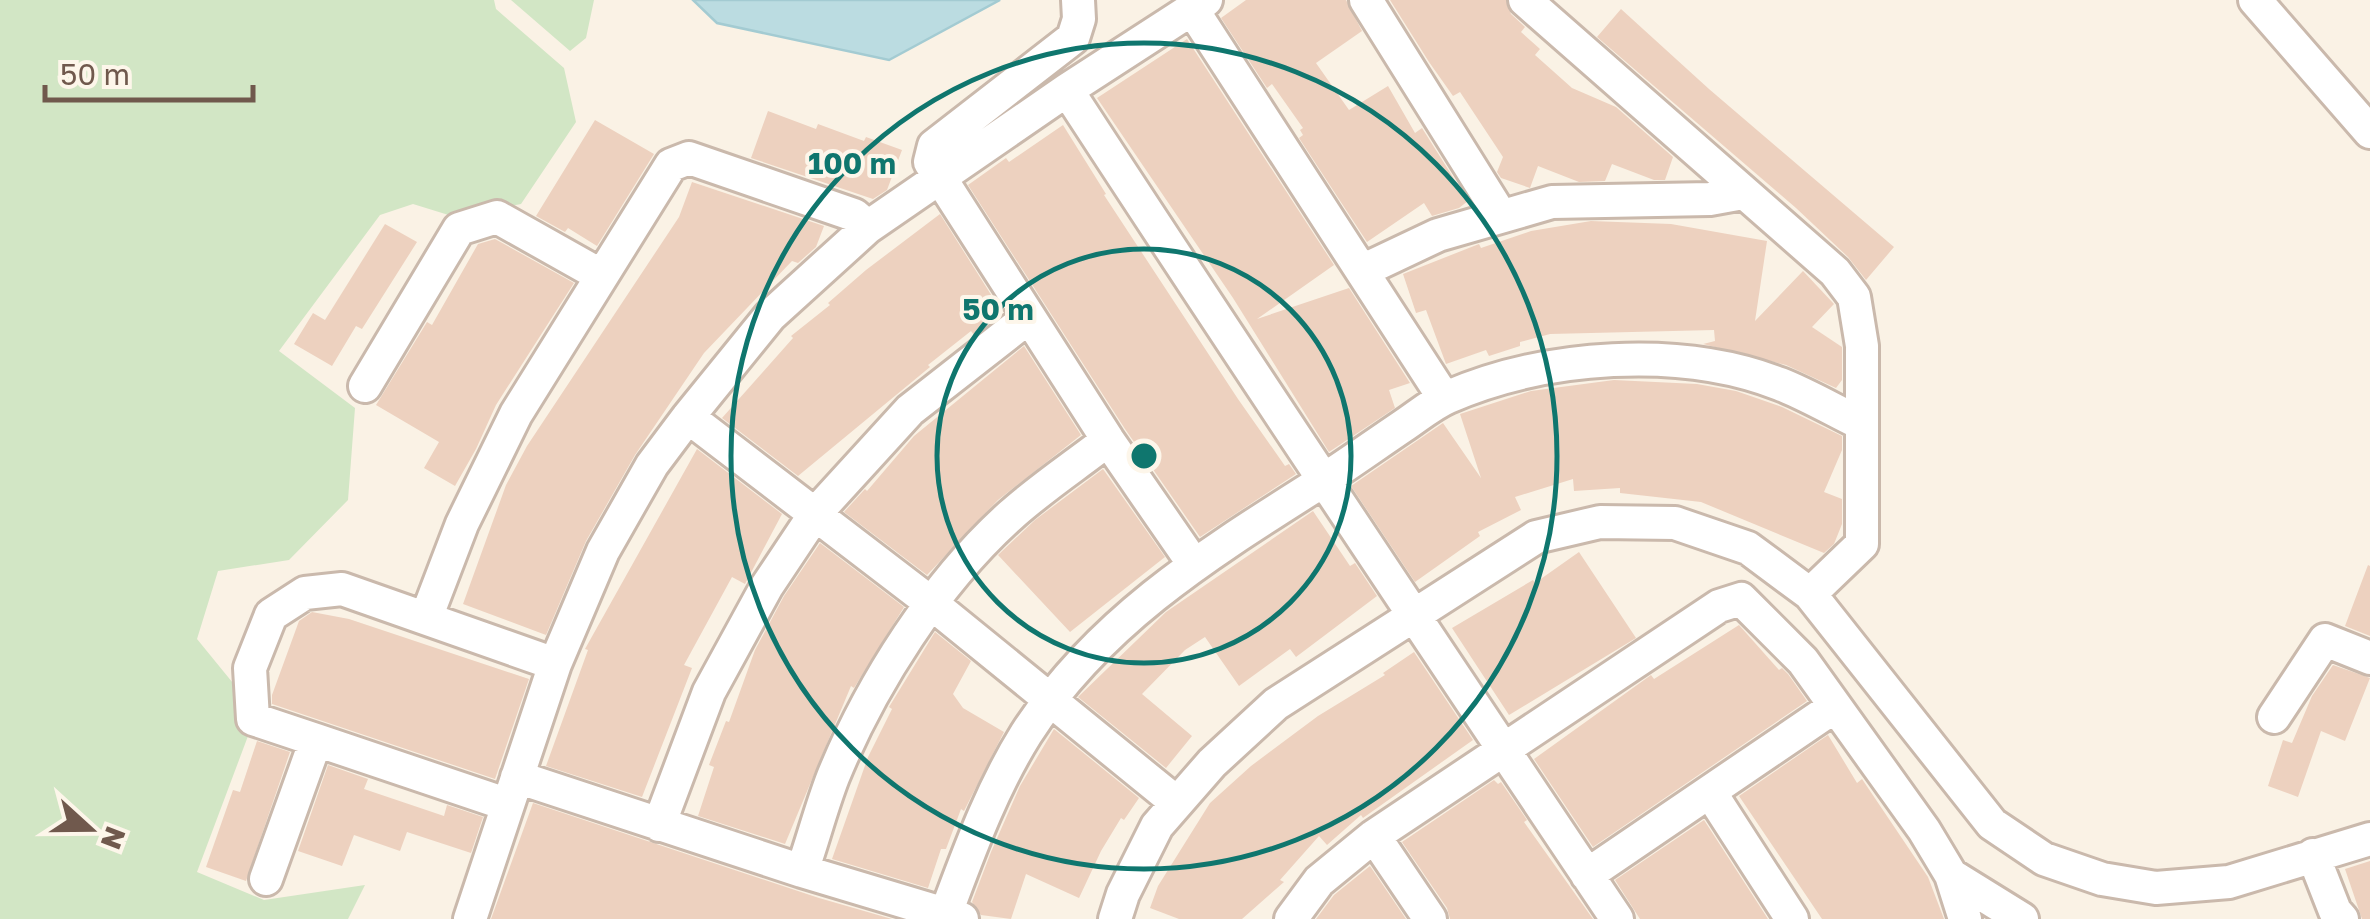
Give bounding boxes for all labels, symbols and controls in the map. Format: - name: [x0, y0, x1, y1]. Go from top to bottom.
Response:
- scale bar: [45, 40, 252, 102]
- text: 50 m: [60, 56, 130, 92]
- text: 100 m: [808, 145, 896, 181]
- text: 50 m: [962, 291, 1034, 327]
- centre of rings: [1126, 438, 1162, 474]
- north arrow: [40, 779, 140, 879]
- text: N: [95, 822, 133, 854]

